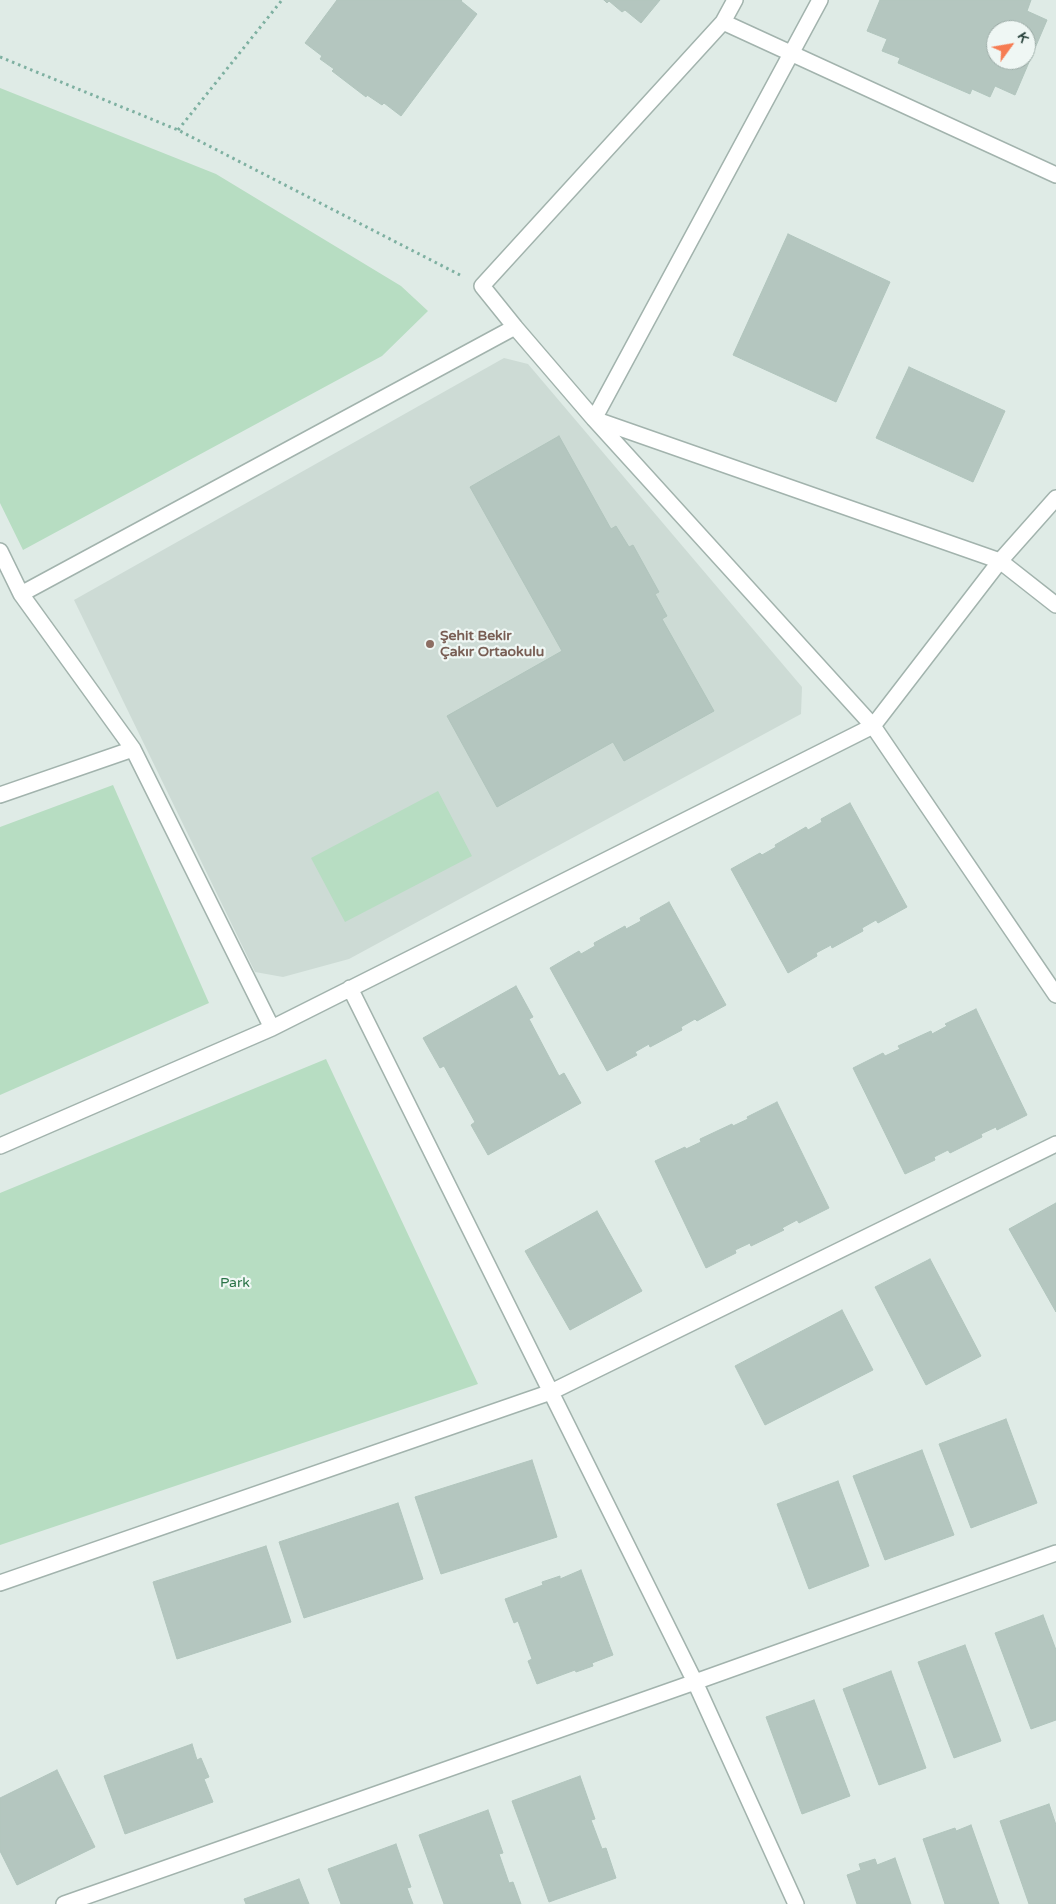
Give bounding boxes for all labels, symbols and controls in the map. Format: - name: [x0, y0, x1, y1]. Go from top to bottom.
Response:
- north arrow: [986, 20, 1036, 70]
- text: K: [1014, 29, 1033, 46]
- place label: Şehit Bekir Çakır Ortaokulu: [440, 628, 544, 660]
- marker: Şehit Bekir Çakır Ortaokulu: [424, 638, 436, 650]
- park label: Park: [220, 1275, 250, 1291]

